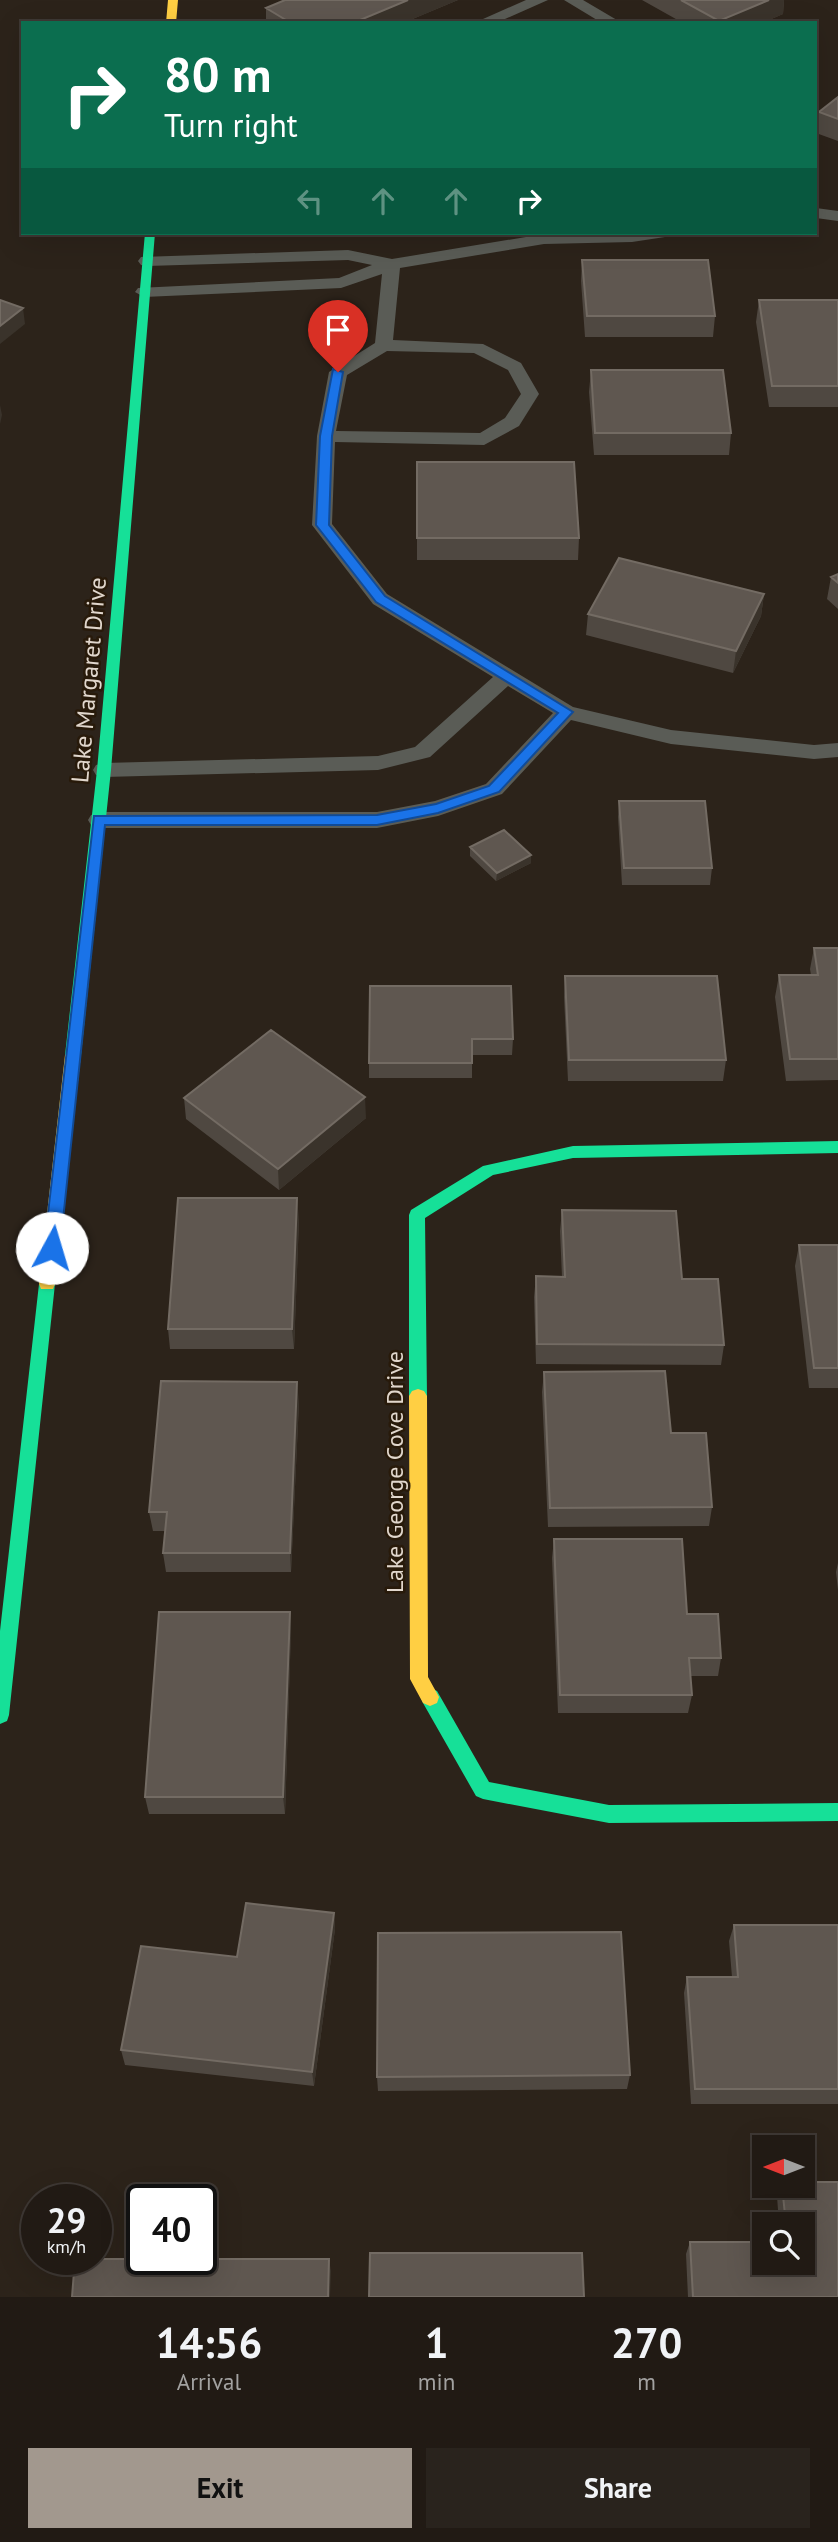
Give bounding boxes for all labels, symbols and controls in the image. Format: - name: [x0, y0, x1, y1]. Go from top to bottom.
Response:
- text: 80 m: [164, 42, 271, 106]
- icon: right: [49, 49, 140, 140]
- text: Turn right: [164, 104, 298, 146]
- icon: left: [291, 182, 329, 220]
- icon: ahead: [364, 182, 402, 220]
- icon: ahead: [437, 182, 475, 220]
- icon: right: [510, 182, 548, 220]
- pin: [308, 300, 368, 372]
- icon: arrive: [319, 311, 357, 349]
- street label: Lake Margaret Drive: [64, 576, 113, 784]
- position arrow: [15, 1211, 89, 1285]
- street label: Lake George Cove Drive: [379, 1351, 410, 1593]
- north arrow: [752, 2135, 816, 2198]
- map controls: [752, 2135, 815, 2275]
- speed limit sign: 40: [126, 2184, 217, 2275]
- text: 29: [47, 2197, 86, 2243]
- button: search: [752, 2212, 815, 2275]
- text: km/h: [47, 2235, 86, 2258]
- text: 14:56: [156, 2315, 262, 2370]
- text: 1: [425, 2315, 448, 2370]
- text: 270: [611, 2315, 682, 2370]
- text: Arrival: [177, 2367, 241, 2396]
- text: min: [418, 2367, 455, 2396]
- text: m: [637, 2367, 656, 2396]
- button: Exit: [28, 2448, 412, 2528]
- button: Share: [426, 2448, 810, 2528]

